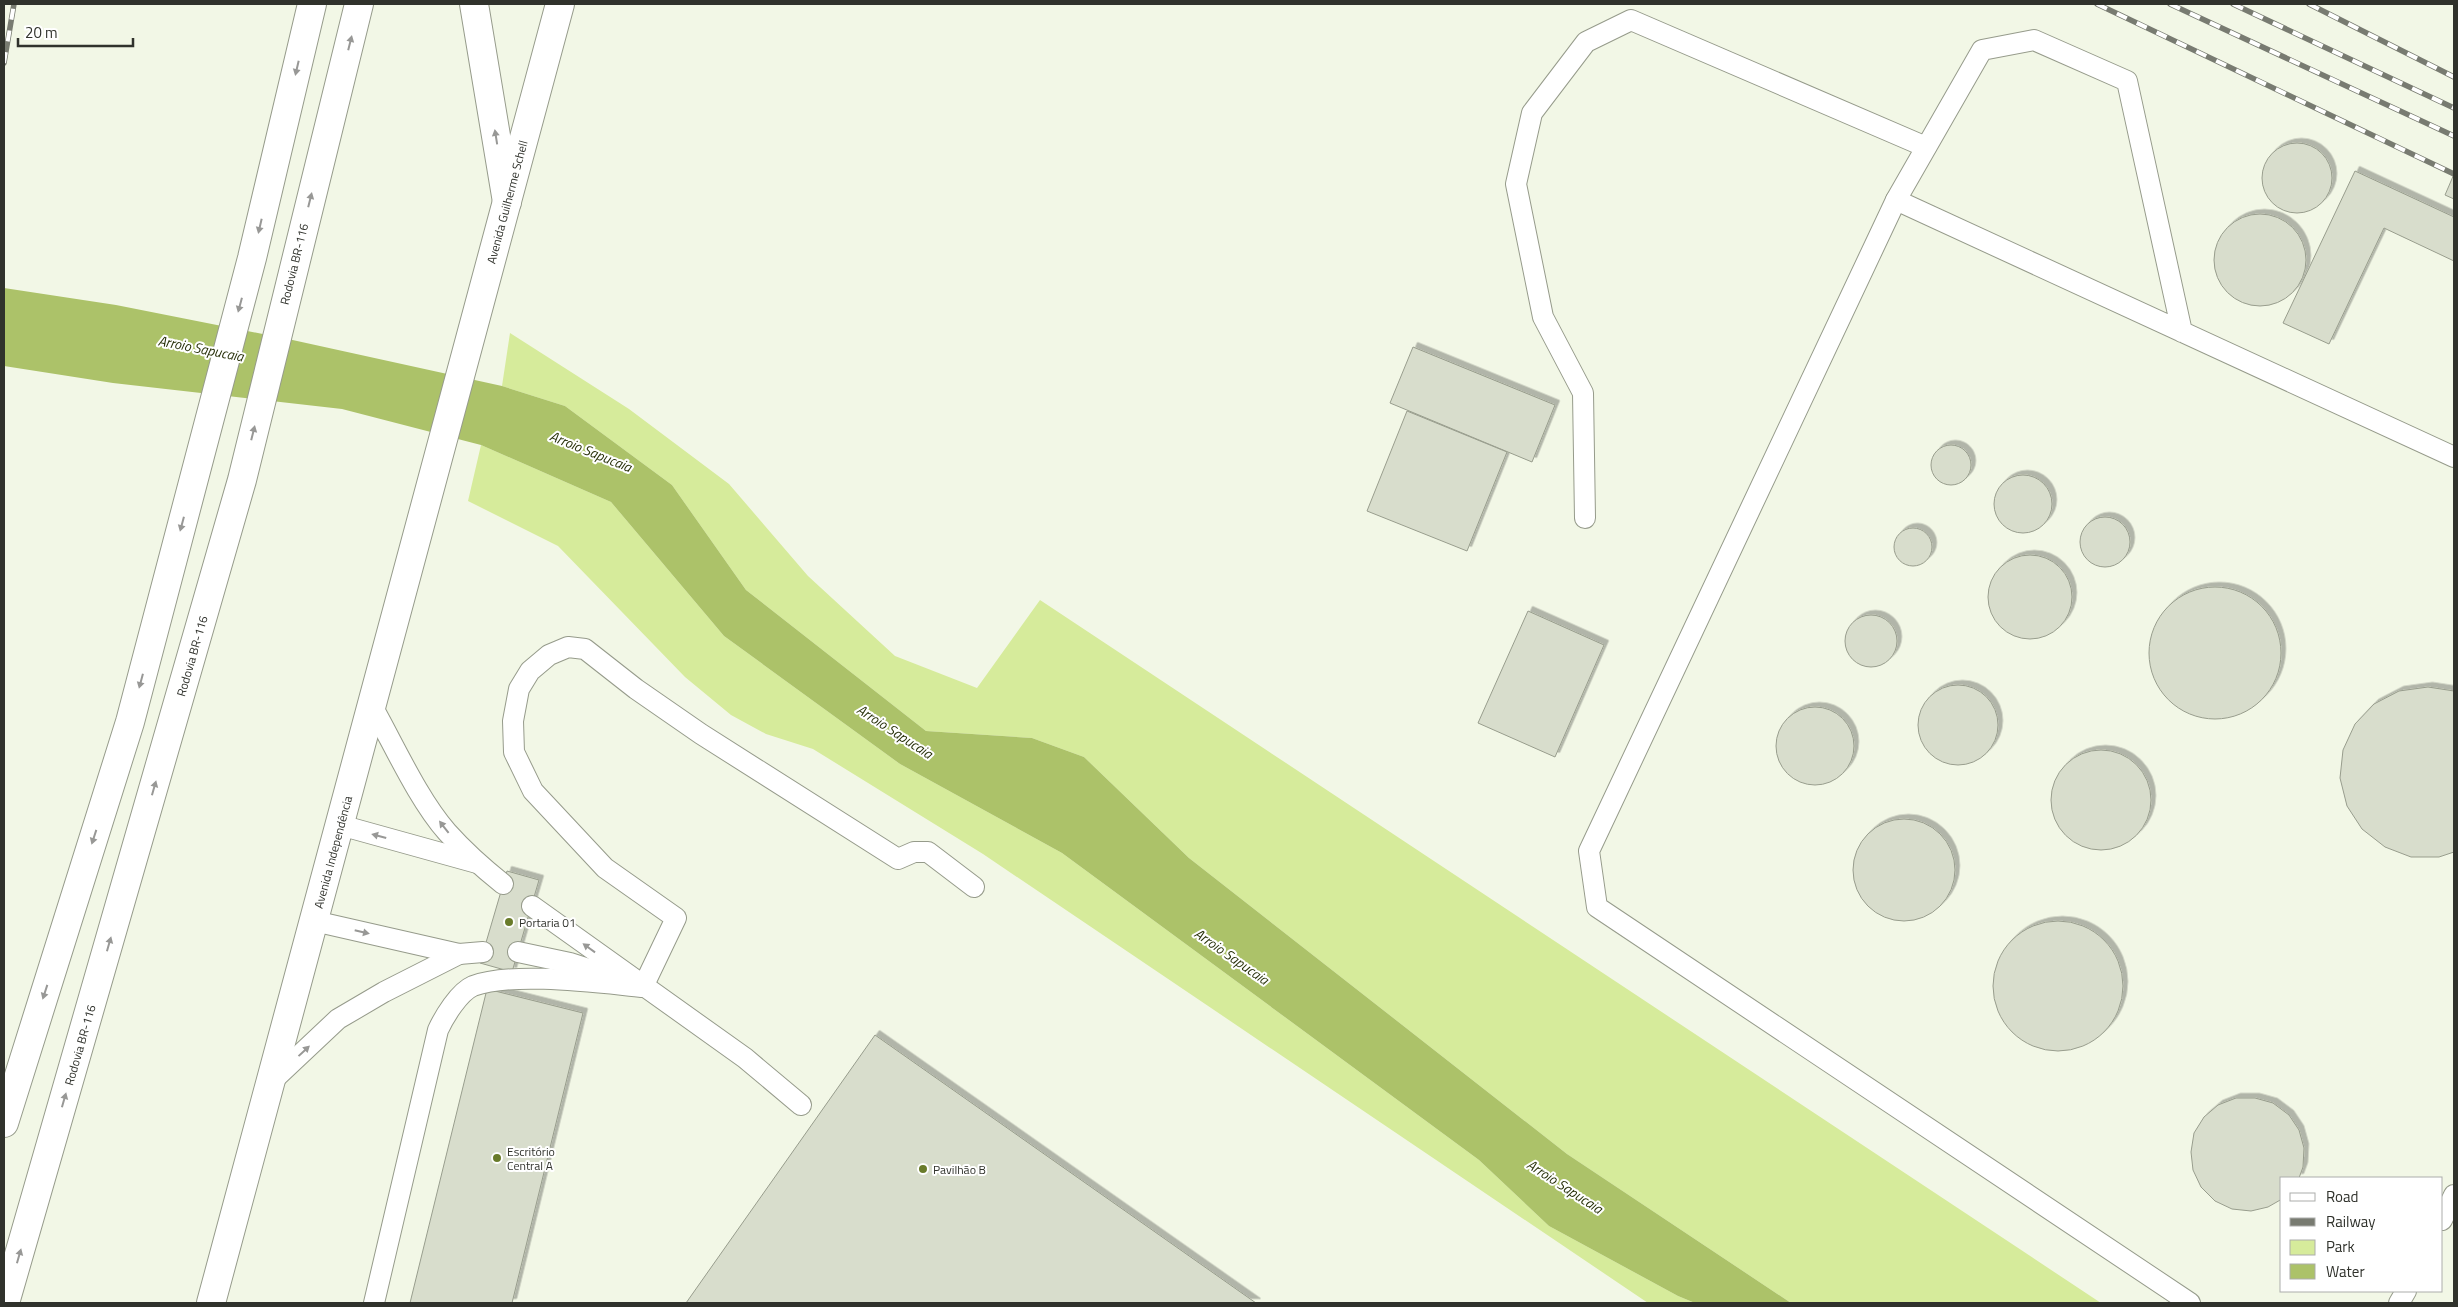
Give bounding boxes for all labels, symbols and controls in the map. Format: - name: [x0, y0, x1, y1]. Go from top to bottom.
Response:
- scale bar: [18, 15, 132, 47]
- text: 20 m: [25, 21, 58, 44]
- one-way arrow: [346, 35, 354, 50]
- one-way arrow: [293, 61, 301, 76]
- one-way arrow: [492, 128, 500, 144]
- street label: Avenida Guilherme Schell: [481, 138, 533, 266]
- one-way arrow: [306, 193, 314, 208]
- one-way arrow: [256, 219, 264, 234]
- street label: Rodovia BR-116: [275, 221, 313, 307]
- one-way arrow: [236, 298, 244, 313]
- water label: Arroio Sapucaia: [156, 329, 246, 367]
- water label: Arroio Sapucaia: [547, 425, 636, 477]
- one-way arrow: [250, 426, 258, 441]
- one-way arrow: [178, 517, 186, 532]
- street label: Rodovia BR-116: [171, 613, 213, 699]
- one-way arrow: [137, 674, 145, 689]
- water label: Arroio Sapucaia: [853, 699, 938, 764]
- one-way arrow: [150, 780, 158, 795]
- street label: Avenida Independência: [309, 793, 357, 911]
- one-way arrow: [438, 821, 449, 834]
- one-way arrow: [90, 829, 97, 844]
- one-way arrow: [372, 832, 387, 840]
- place label: Portaria 01: [519, 913, 576, 932]
- marker: Portaria 01: [503, 916, 515, 928]
- water label: Arroio Sapucaia: [1190, 923, 1274, 990]
- one-way arrow: [354, 928, 370, 936]
- one-way arrow: [105, 936, 113, 951]
- one-way arrow: [582, 943, 596, 953]
- one-way arrow: [41, 984, 48, 999]
- street label: Rodovia BR-116: [59, 1002, 101, 1088]
- one-way arrow: [298, 1045, 310, 1057]
- one-way arrow: [60, 1093, 68, 1108]
- place label: Escritório Central A: [507, 1142, 555, 1175]
- marker: Escritório Central A: [491, 1152, 503, 1164]
- water label: Arroio Sapucaia: [1523, 1154, 1608, 1219]
- place label: Pavilhão B: [933, 1160, 986, 1179]
- marker: Pavilhão B: [917, 1163, 929, 1175]
- legend: [2280, 1177, 2443, 1292]
- text: Road: [2326, 1185, 2358, 1208]
- text: Railway: [2326, 1210, 2376, 1233]
- text: Park: [2326, 1235, 2355, 1258]
- one-way arrow: [15, 1249, 23, 1264]
- text: Water: [2326, 1260, 2365, 1283]

